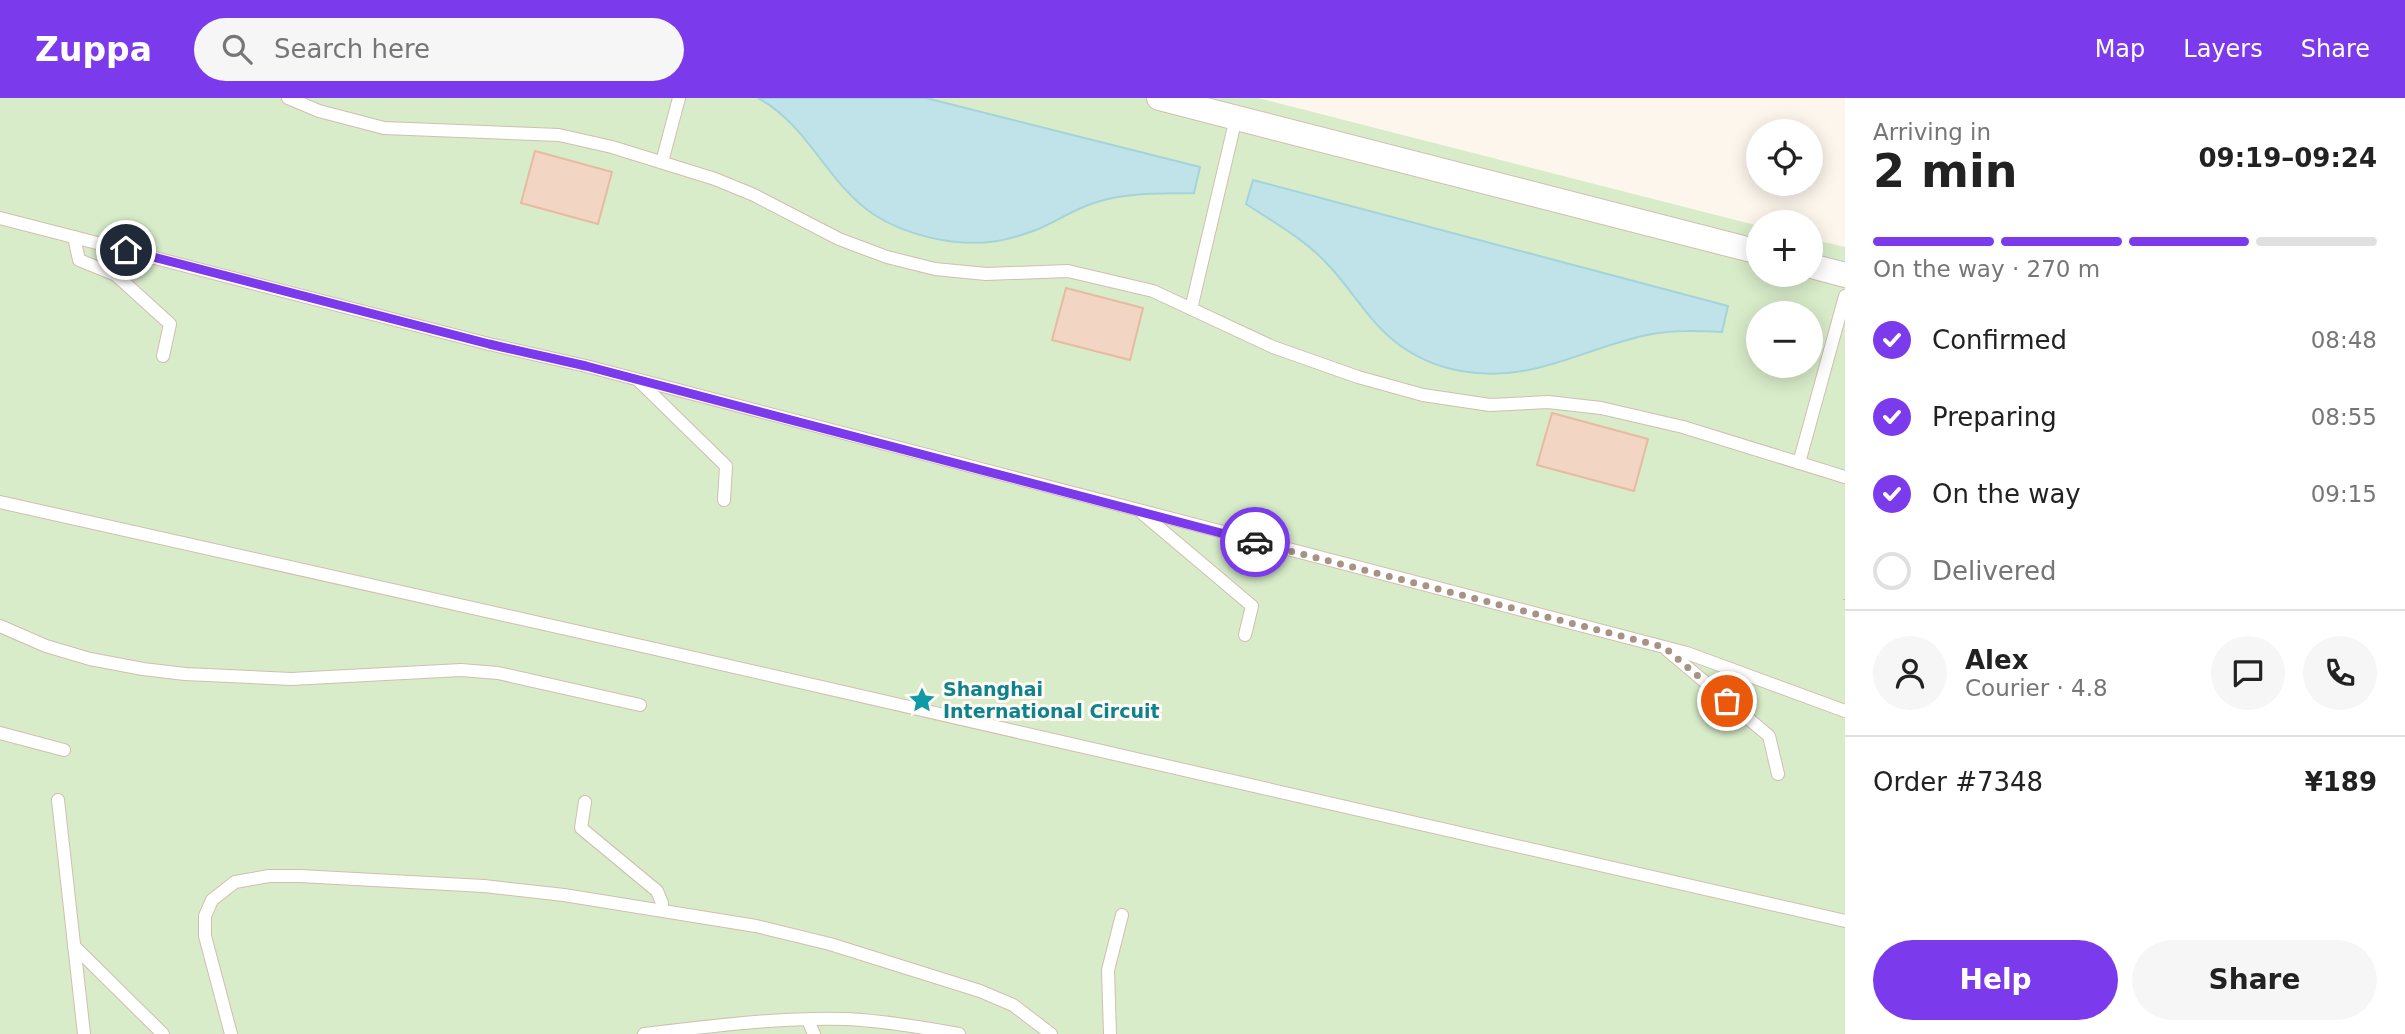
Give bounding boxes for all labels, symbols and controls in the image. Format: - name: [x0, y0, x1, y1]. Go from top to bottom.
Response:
- search box: [194, 18, 684, 81]
- text: Zuppa: [35, 30, 152, 69]
- icon: search: [218, 30, 256, 68]
- text: Search here: [274, 34, 430, 64]
- text: Map: [2095, 35, 2145, 63]
- text: Layers: [2183, 35, 2263, 63]
- text: Share: [2301, 35, 2370, 63]
- map controls: [1746, 119, 1823, 378]
- button: locate: [1746, 119, 1823, 196]
- text: Arriving in: [1873, 119, 1991, 145]
- text: 09:19–09:24: [2198, 143, 2377, 173]
- text: 2 min: [1873, 144, 2017, 198]
- button: +: [1746, 210, 1823, 287]
- pin: [96, 220, 156, 280]
- icon: home: [107, 231, 145, 269]
- text: On the way · 270 m: [1873, 256, 2100, 282]
- button: −: [1746, 301, 1823, 378]
- icon: check: [1873, 321, 1911, 359]
- text: Confirmed: [1932, 325, 2067, 355]
- text: 08:48: [2311, 327, 2377, 353]
- icon: check: [1873, 398, 1911, 436]
- text: Preparing: [1932, 402, 2057, 432]
- text: 08:55: [2311, 404, 2377, 430]
- icon: check: [1873, 475, 1911, 513]
- text: On the way: [1932, 479, 2081, 509]
- text: 09:15: [2311, 481, 2377, 507]
- courier: [1220, 507, 1290, 577]
- icon: car: [1236, 523, 1274, 561]
- text: Delivered: [1932, 556, 2056, 586]
- button: person: [1873, 636, 1947, 710]
- button: chat: [2211, 636, 2285, 710]
- button: phone: [2303, 636, 2377, 710]
- text: Alex: [1965, 645, 2028, 675]
- pin: [1697, 671, 1757, 731]
- text: Courier · 4.8: [1965, 675, 2108, 701]
- place label: Shanghai International Circuit: [943, 678, 1160, 722]
- icon: bag: [1708, 682, 1746, 720]
- place icon: Shanghai International Circuit: [907, 685, 937, 715]
- text: Order #7348: [1873, 767, 2043, 797]
- text: ¥189: [2305, 767, 2377, 797]
- button: Help: [1873, 940, 2118, 1020]
- button: Share: [2132, 940, 2377, 1020]

